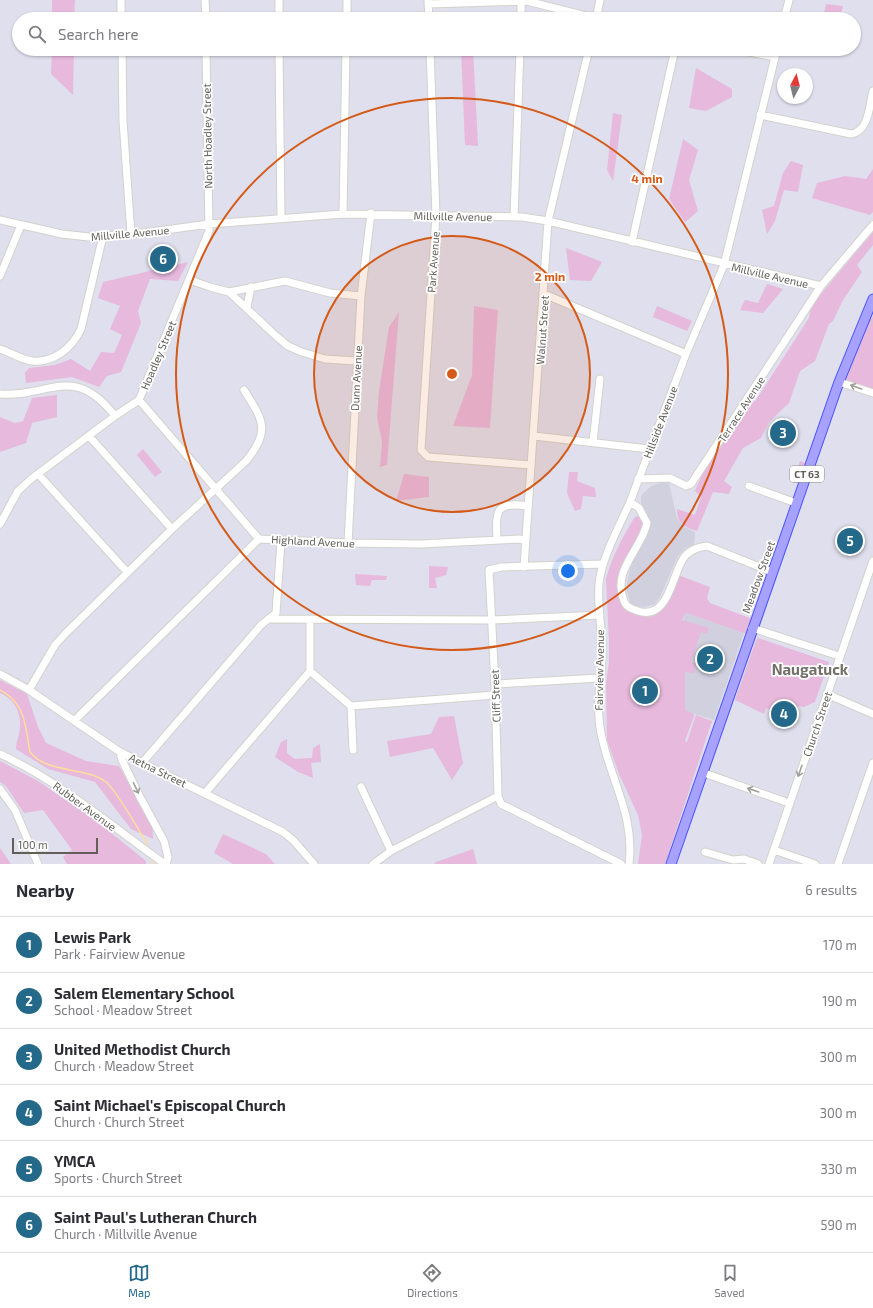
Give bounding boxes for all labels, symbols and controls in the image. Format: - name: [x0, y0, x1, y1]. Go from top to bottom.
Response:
- search box: [12, 12, 861, 56]
- icon: search: [26, 23, 48, 45]
- text: Search here: [58, 25, 139, 43]
- north arrow: [777, 68, 813, 104]
- street label: North Hoadley Street: [200, 83, 214, 189]
- text: 4 min: [631, 171, 663, 185]
- street label: Millville Avenue: [414, 209, 493, 223]
- street label: Millville Avenue: [90, 223, 170, 243]
- street label: Park Avenue: [424, 231, 442, 293]
- pin: 6: [150, 244, 176, 274]
- street label: Millville Avenue: [730, 260, 810, 290]
- text: 2 min: [535, 269, 565, 283]
- street label: Walnut Street: [533, 295, 551, 365]
- street label: Hoadley Street: [138, 319, 178, 391]
- street label: Dunn Avenue: [348, 345, 364, 411]
- centre of rings: [445, 367, 459, 381]
- street label: Terrace Avenue: [715, 373, 767, 444]
- one-way arrow: [851, 383, 863, 391]
- street label: Hillside Avenue: [640, 384, 680, 460]
- pin: 3: [770, 418, 796, 448]
- road number: CT 63: [790, 466, 824, 482]
- pin: 5: [837, 526, 863, 556]
- street label: Highland Avenue: [271, 532, 355, 550]
- street label: Meadow Street: [739, 539, 777, 615]
- your location: [558, 561, 578, 581]
- street label: Fairview Avenue: [592, 629, 606, 711]
- pin: 2: [697, 644, 723, 674]
- district label: Naugatuck: [772, 660, 849, 678]
- street label: Cliff Street: [488, 669, 502, 723]
- pin: 1: [632, 676, 658, 706]
- street label: Church Street: [800, 690, 834, 758]
- pin: 4: [771, 699, 797, 729]
- street label: Aetna Street: [127, 750, 189, 790]
- one-way arrow: [796, 764, 804, 776]
- street label: Rubber Avenue: [51, 779, 119, 833]
- one-way arrow: [133, 781, 140, 793]
- one-way arrow: [746, 786, 759, 793]
- scale bar: [12, 836, 98, 855]
- text: 100 m: [18, 838, 48, 851]
- text: Nearby: [16, 880, 74, 900]
- text: 6 results: [805, 882, 857, 898]
- text: Lewis Park: [54, 928, 131, 946]
- text: 1: [26, 937, 32, 953]
- text: 170 m: [823, 937, 857, 953]
- text: Park · Fairview Avenue: [54, 946, 185, 962]
- text: Salem Elementary School: [54, 984, 234, 1002]
- text: 2: [25, 993, 33, 1009]
- text: 190 m: [822, 993, 857, 1009]
- text: School · Meadow Street: [54, 1002, 192, 1018]
- text: United Methodist Church: [54, 1040, 231, 1058]
- text: 3: [25, 1049, 33, 1065]
- text: 300 m: [820, 1049, 857, 1065]
- text: Church · Meadow Street: [54, 1058, 194, 1074]
- text: Saint Michael's Episcopal Church: [54, 1096, 286, 1114]
- text: 4: [25, 1105, 33, 1121]
- text: 300 m: [820, 1105, 857, 1121]
- text: Church · Church Street: [54, 1114, 185, 1130]
- text: YMCA: [54, 1152, 95, 1170]
- text: 5: [25, 1161, 33, 1177]
- text: 330 m: [820, 1161, 857, 1177]
- text: Sports · Church Street: [54, 1170, 182, 1186]
- text: Saint Paul's Lutheran Church: [54, 1208, 257, 1226]
- text: 6: [25, 1217, 33, 1233]
- text: 590 m: [820, 1217, 857, 1233]
- text: Church · Millville Avenue: [54, 1226, 197, 1242]
- tab: Map: [128, 1262, 150, 1299]
- tab: Directions: [407, 1262, 458, 1299]
- tab: Saved: [714, 1262, 745, 1299]

